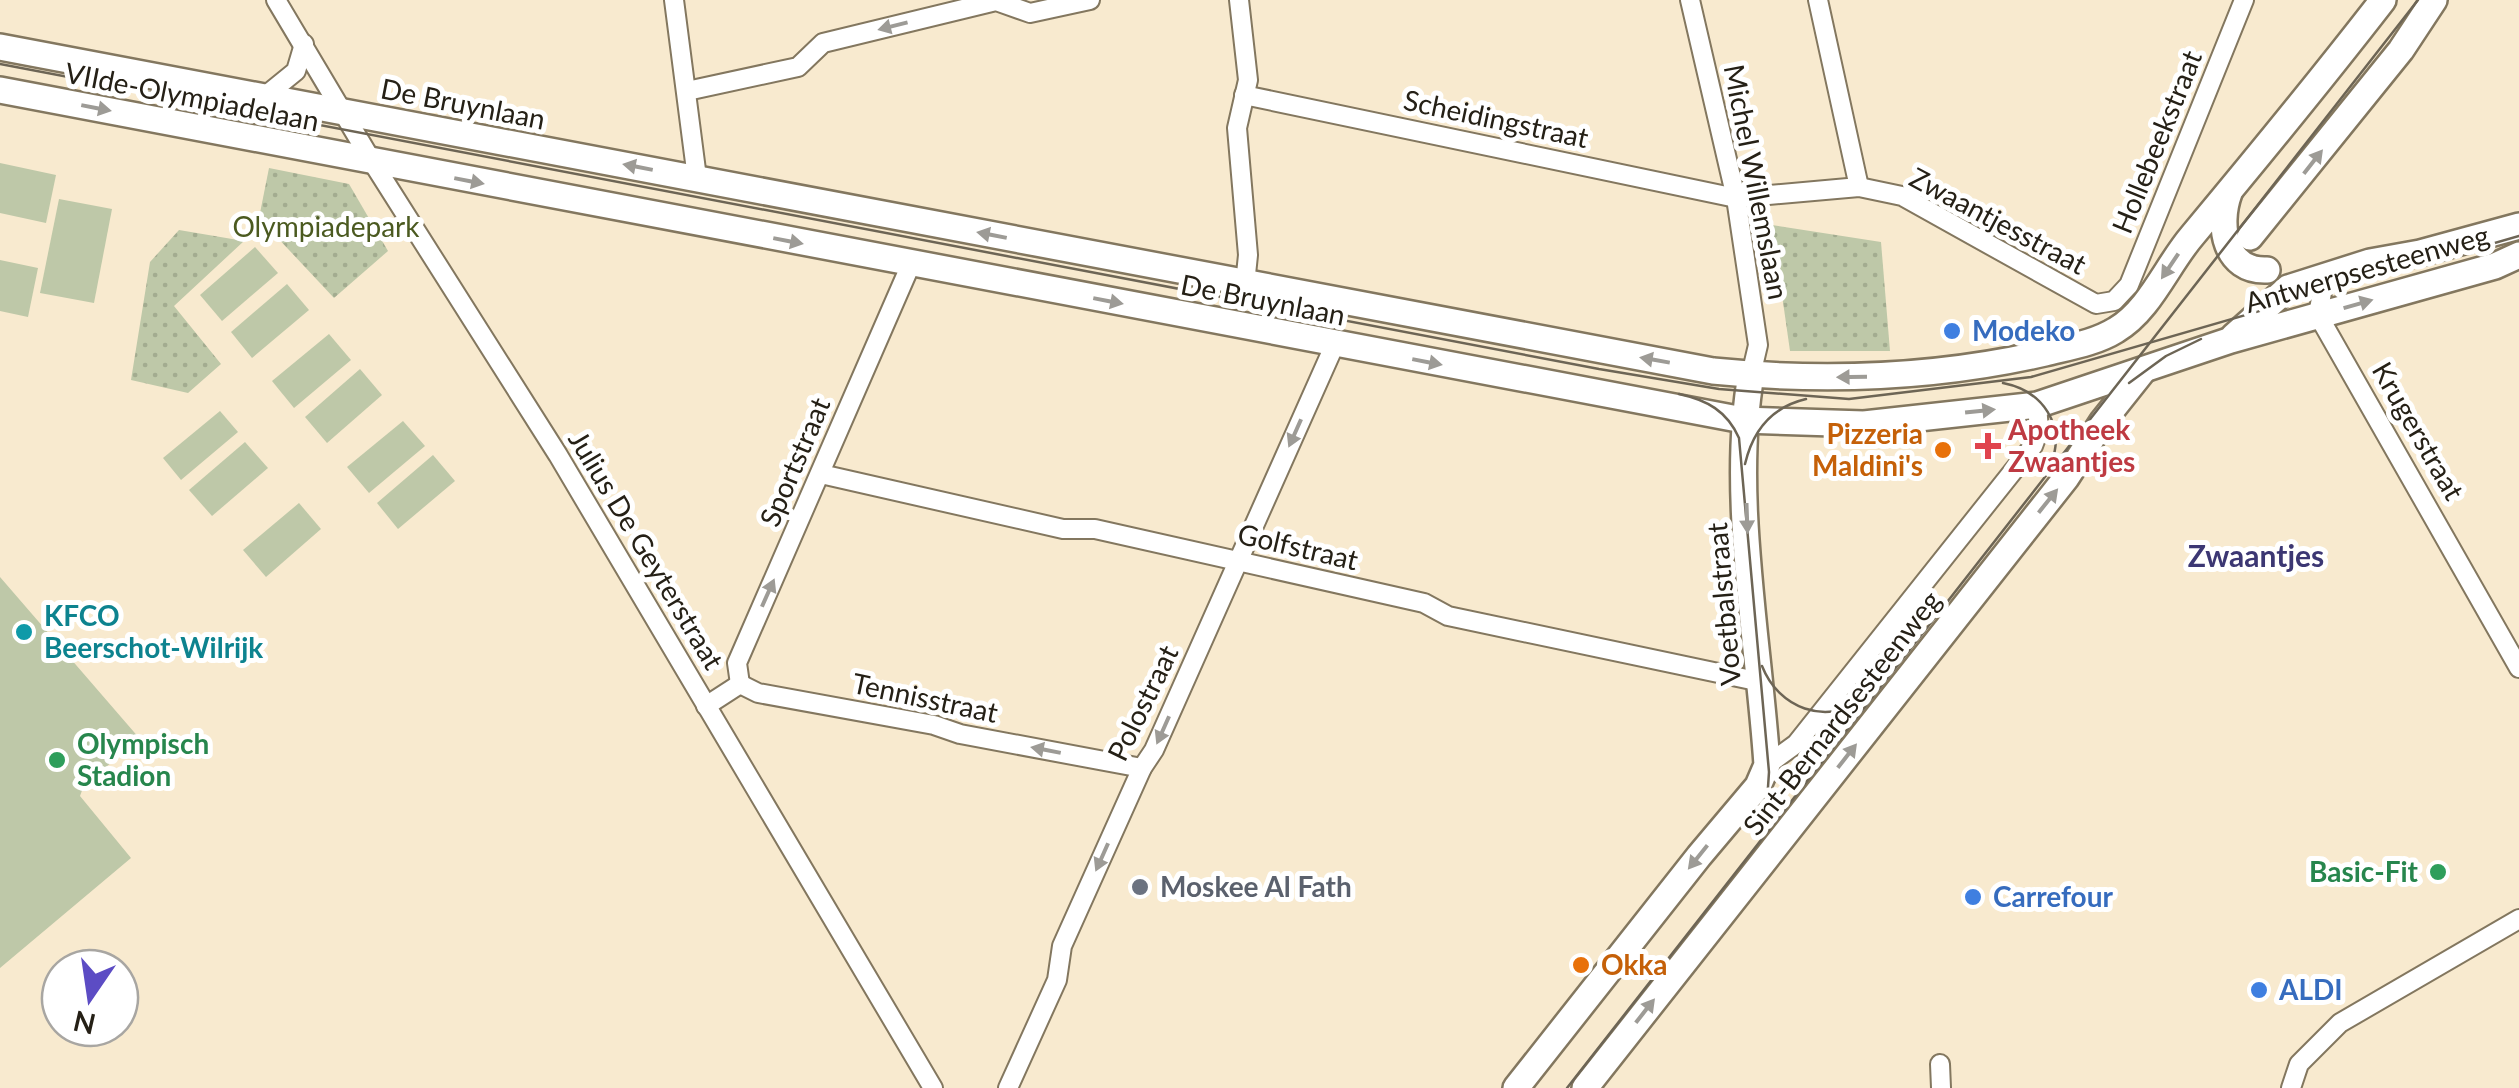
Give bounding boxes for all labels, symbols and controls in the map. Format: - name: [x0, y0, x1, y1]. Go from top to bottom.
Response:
- one-way arrow: [877, 19, 908, 34]
- street label: Hollebeekstraat: [2104, 45, 2208, 238]
- street label: VIIde-Olympiadelaan: [62, 55, 322, 137]
- street label: Michel Willemslaan: [1718, 61, 1796, 302]
- street label: De Bruynlaan: [378, 70, 548, 136]
- street label: Scheidingstraat: [1401, 82, 1592, 154]
- one-way arrow: [80, 101, 112, 116]
- one-way arrow: [2302, 150, 2323, 176]
- one-way arrow: [622, 159, 653, 175]
- street label: Zwaantjesstraat: [1905, 159, 2092, 281]
- one-way arrow: [454, 174, 485, 189]
- park label: Olympiadepark: [232, 209, 420, 243]
- street label: Antwerpsesteenweg: [2241, 217, 2493, 319]
- one-way arrow: [975, 227, 1007, 242]
- one-way arrow: [773, 234, 805, 249]
- one-way arrow: [2161, 253, 2180, 280]
- street label: De Bruynlaan: [1178, 266, 1348, 332]
- one-way arrow: [1093, 294, 1124, 309]
- one-way arrow: [2343, 295, 2374, 311]
- place label: Modeko: [1972, 313, 2075, 347]
- marker: Modeko: [1941, 320, 1963, 342]
- one-way arrow: [1639, 352, 1670, 367]
- one-way arrow: [1412, 355, 1443, 370]
- street label: Krugerstraat: [2366, 356, 2472, 505]
- one-way arrow: [1836, 369, 1867, 385]
- street label: Sportstraat: [752, 392, 836, 531]
- one-way arrow: [1964, 403, 1996, 419]
- place label: Apotheek Zwaantjes: [2007, 412, 2135, 478]
- place label: Pizzeria Maldini's: [1812, 416, 1923, 482]
- one-way arrow: [1287, 419, 1304, 448]
- street label: Julius De Geyterstraat: [562, 424, 732, 675]
- marker: Apotheek Zwaantjes: [1977, 435, 1999, 457]
- marker: Pizzeria Maldini's: [1932, 439, 1954, 461]
- one-way arrow: [2037, 488, 2058, 513]
- one-way arrow: [1739, 502, 1755, 534]
- street label: Golfstraat: [1235, 516, 1362, 576]
- street label: Voetbalstraat: [1699, 521, 1747, 687]
- district label: Zwaantjes: [2188, 537, 2324, 573]
- one-way arrow: [760, 578, 776, 608]
- street label: Sint-Bernardsesteenweg: [1735, 583, 1947, 841]
- place label: KFCO Beerschot-Wilrijk: [44, 598, 263, 664]
- marker: KFCO Beerschot-Wilrijk: [13, 621, 35, 643]
- street label: Polostraat: [1100, 639, 1185, 766]
- street label: Tennisstraat: [849, 665, 1001, 729]
- one-way arrow: [1155, 715, 1171, 745]
- place label: Olympisch Stadion: [77, 726, 209, 792]
- one-way arrow: [1030, 742, 1061, 757]
- one-way arrow: [1836, 743, 1856, 769]
- marker: Olympisch Stadion: [46, 749, 68, 771]
- one-way arrow: [1094, 842, 1110, 872]
- one-way arrow: [1688, 844, 1710, 869]
- place label: Basic-Fit: [2309, 854, 2419, 888]
- marker: Basic-Fit: [2427, 861, 2449, 883]
- place label: Moskee Al Fath: [1160, 869, 1352, 903]
- marker: Moskee Al Fath: [1129, 876, 1151, 898]
- place label: Carrefour: [1993, 879, 2113, 913]
- marker: Carrefour: [1962, 886, 1984, 908]
- place label: Okka: [1601, 947, 1668, 981]
- north arrow: [40, 948, 140, 1048]
- marker: Okka: [1570, 954, 1592, 976]
- place label: ALDI: [2278, 972, 2343, 1006]
- marker: ALDI: [2248, 979, 2270, 1001]
- one-way arrow: [1635, 999, 1656, 1025]
- text: N: [70, 1004, 98, 1042]

